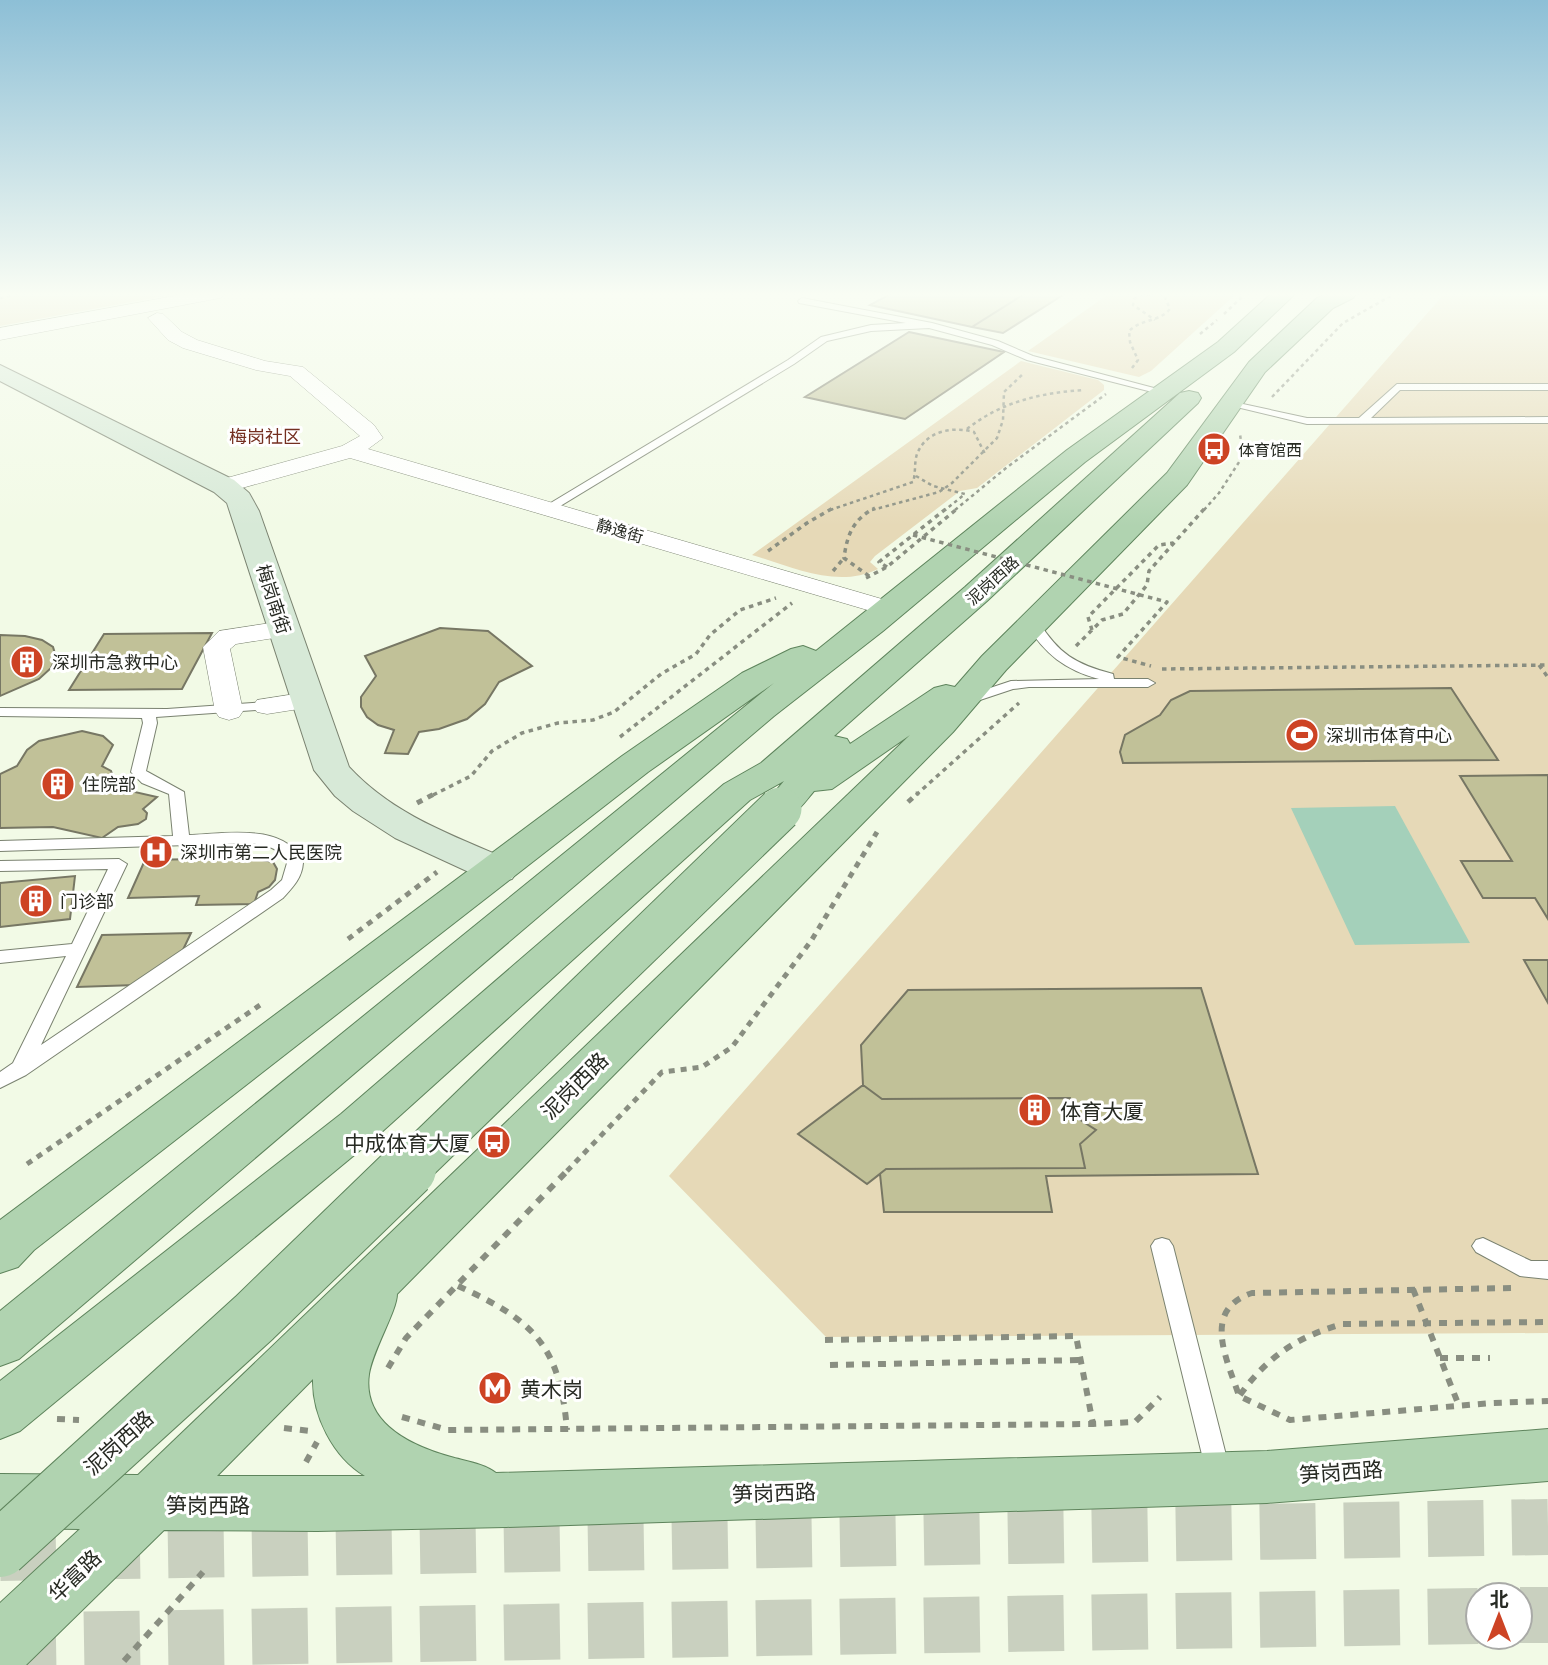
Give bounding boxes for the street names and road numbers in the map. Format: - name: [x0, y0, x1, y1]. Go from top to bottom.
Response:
- street label: 静逸街: [594, 514, 646, 546]
- street label: 泥岗西路: [962, 552, 1022, 608]
- street label: 梅岗南街: [252, 561, 296, 637]
- street label: 泥岗西路: [535, 1046, 613, 1124]
- street label: 泥岗西路: [78, 1405, 158, 1479]
- street label: 笋岗西路: [1298, 1456, 1384, 1486]
- street label: 笋岗西路: [732, 1478, 816, 1506]
- street label: 笋岗西路: [166, 1492, 250, 1517]
- street label: 华富路: [43, 1544, 105, 1606]

